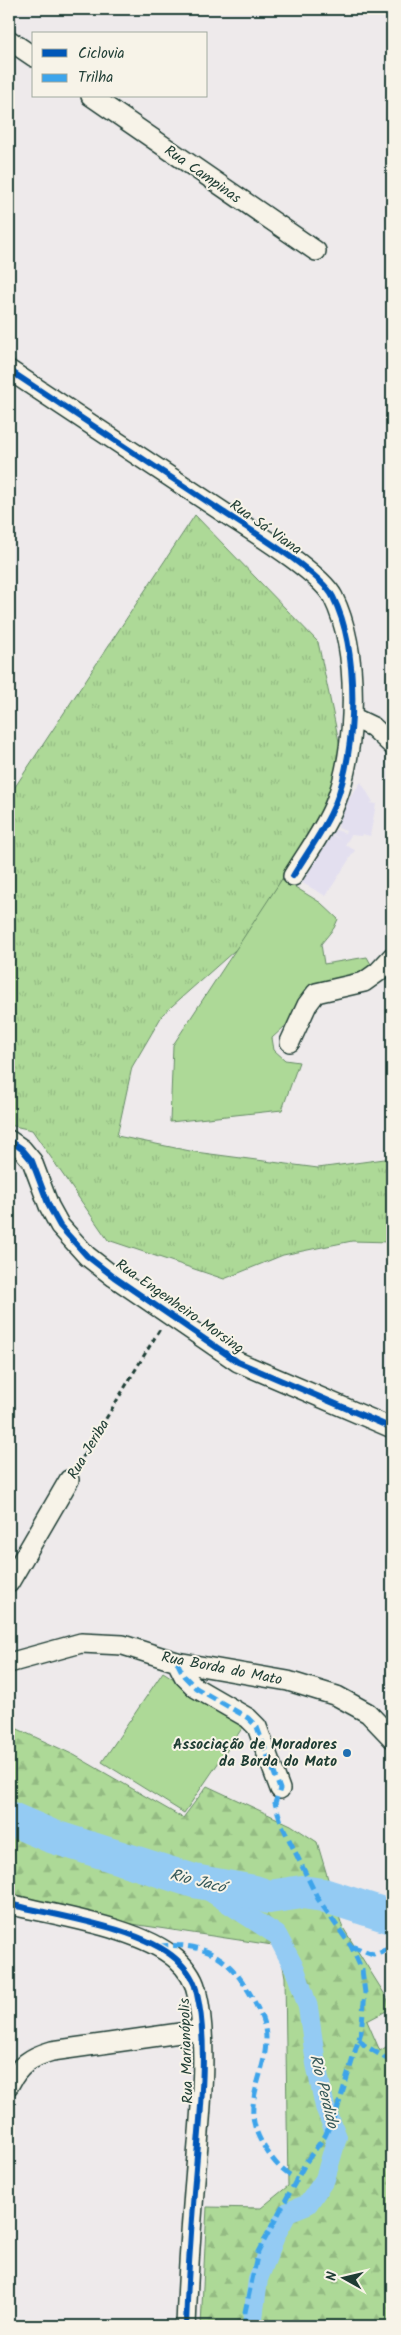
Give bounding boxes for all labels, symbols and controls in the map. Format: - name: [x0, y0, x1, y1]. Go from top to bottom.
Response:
- legend: [32, 32, 208, 98]
- text: Ciclovia: [78, 42, 125, 66]
- text: Trilha: [78, 66, 113, 90]
- street label: Rua Campinas: [159, 139, 246, 211]
- street label: Rua Sá Viana: [224, 494, 307, 562]
- street label: Rua Engenheiro Morsing: [110, 1253, 249, 1360]
- street label: Rua Jeriba: [62, 1415, 116, 1484]
- street label: Rua Borda do Mato: [159, 1646, 284, 1692]
- place label: Associação de Moradores da Borda do Mato: [173, 1733, 337, 1774]
- marker: Associação de Moradores da Borda do Mato: [341, 1747, 353, 1759]
- water label: Rio Jacó: [167, 1863, 232, 1901]
- street label: Rua Marianópolis: [173, 1997, 201, 2104]
- water label: Rio Perdido: [302, 2052, 345, 2132]
- north arrow: [318, 2252, 368, 2302]
- text: N: [321, 2270, 344, 2282]

